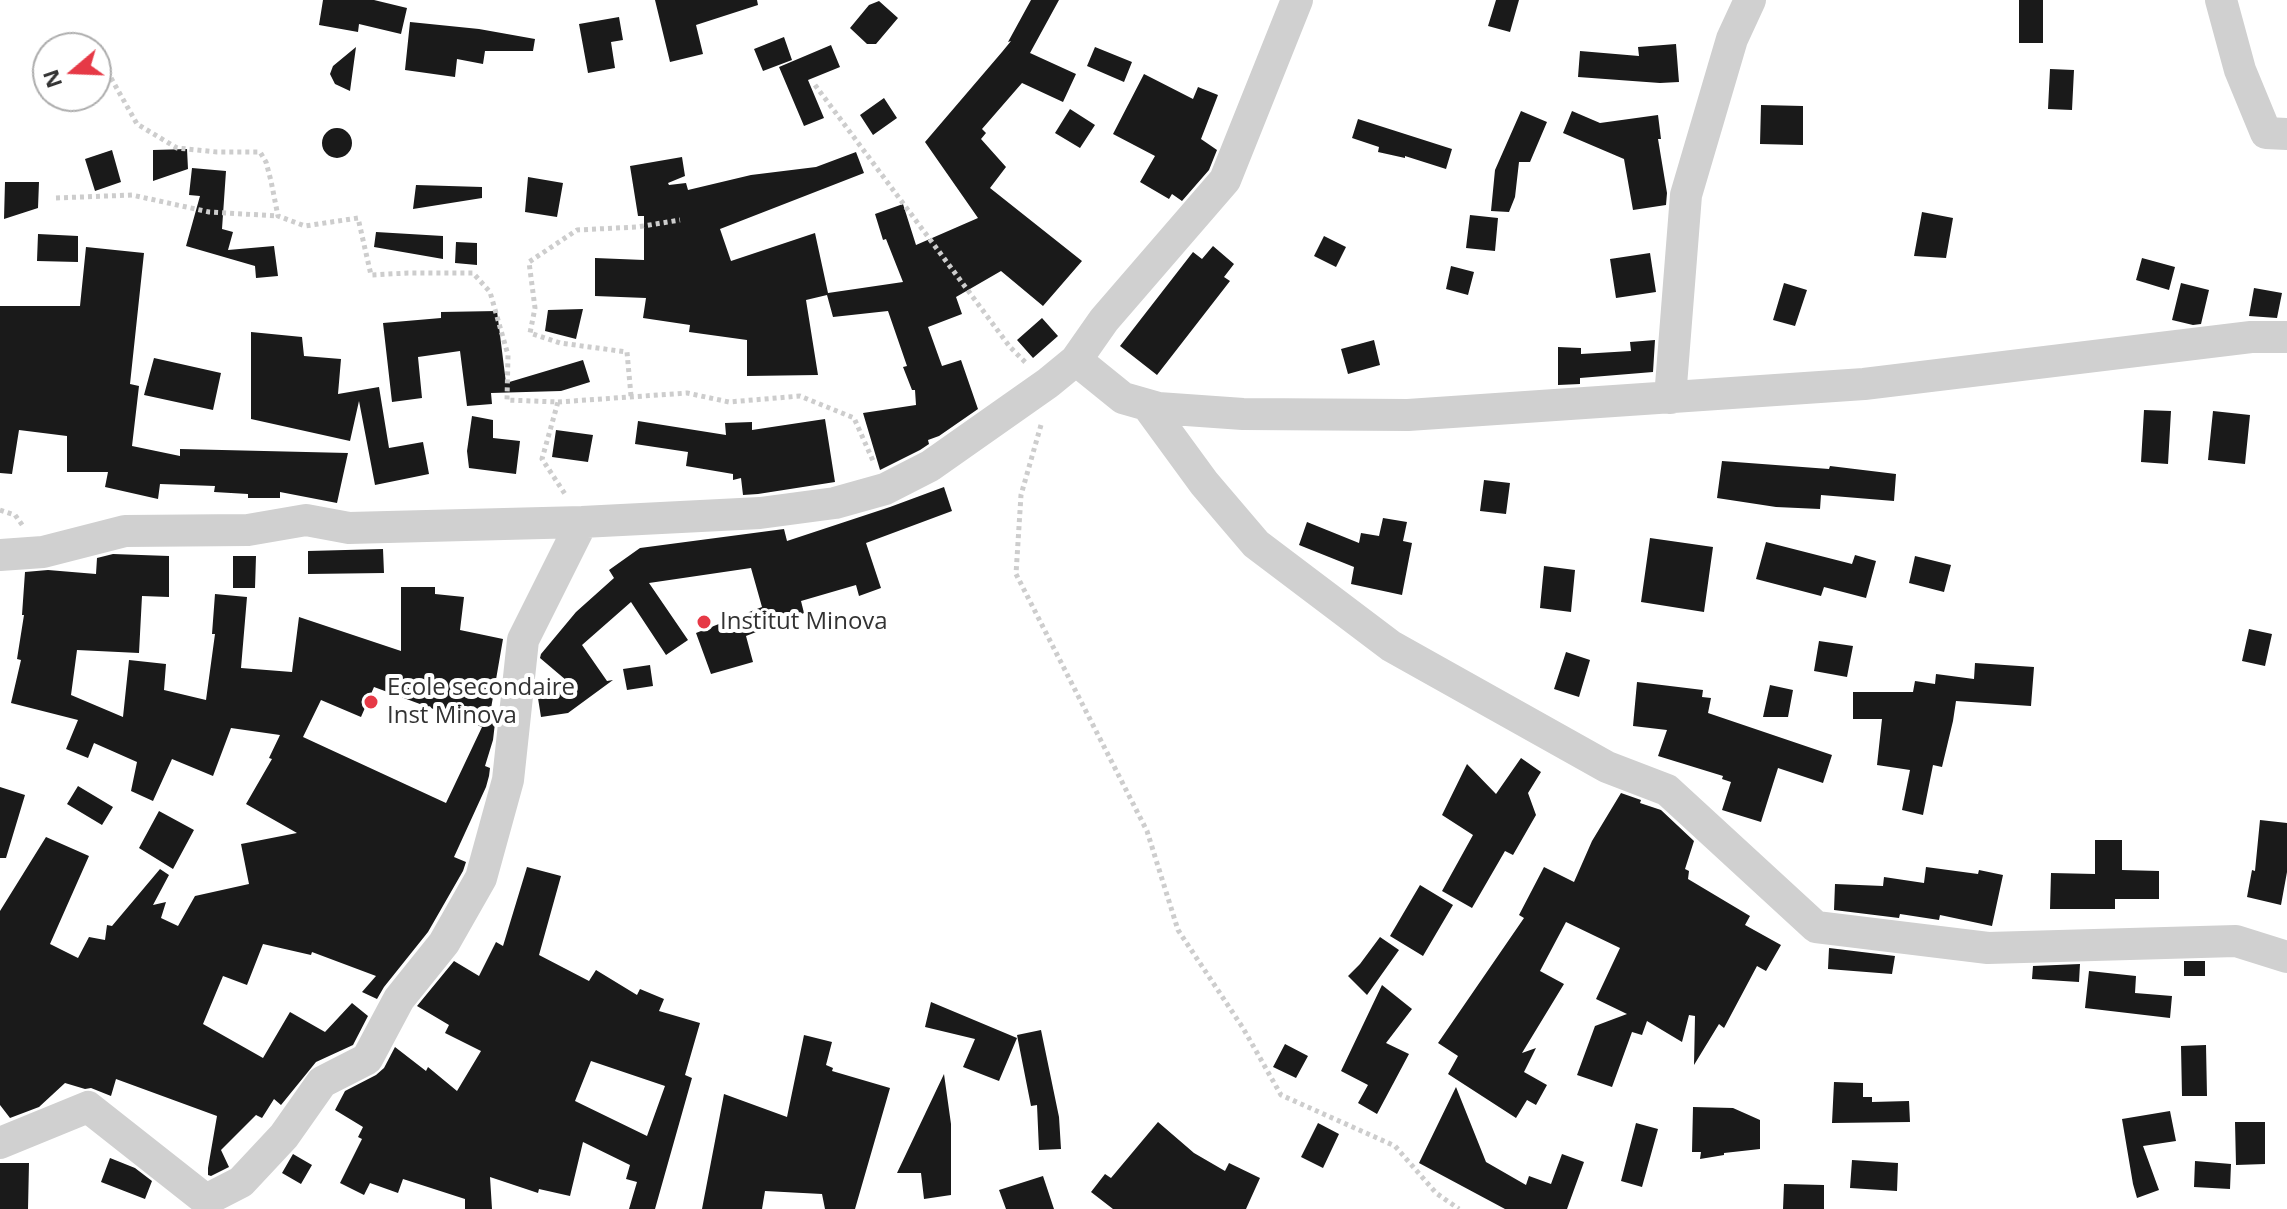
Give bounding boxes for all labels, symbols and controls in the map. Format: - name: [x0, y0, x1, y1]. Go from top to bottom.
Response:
- north arrow: [32, 32, 112, 112]
- text: N: [34, 66, 68, 93]
- place label: Institut Minova: [720, 608, 888, 636]
- marker: Institut Minova: [695, 613, 713, 631]
- place label: Ecole secondaire Inst Minova: [387, 674, 575, 730]
- marker: Ecole secondaire Inst Minova: [362, 693, 380, 711]

